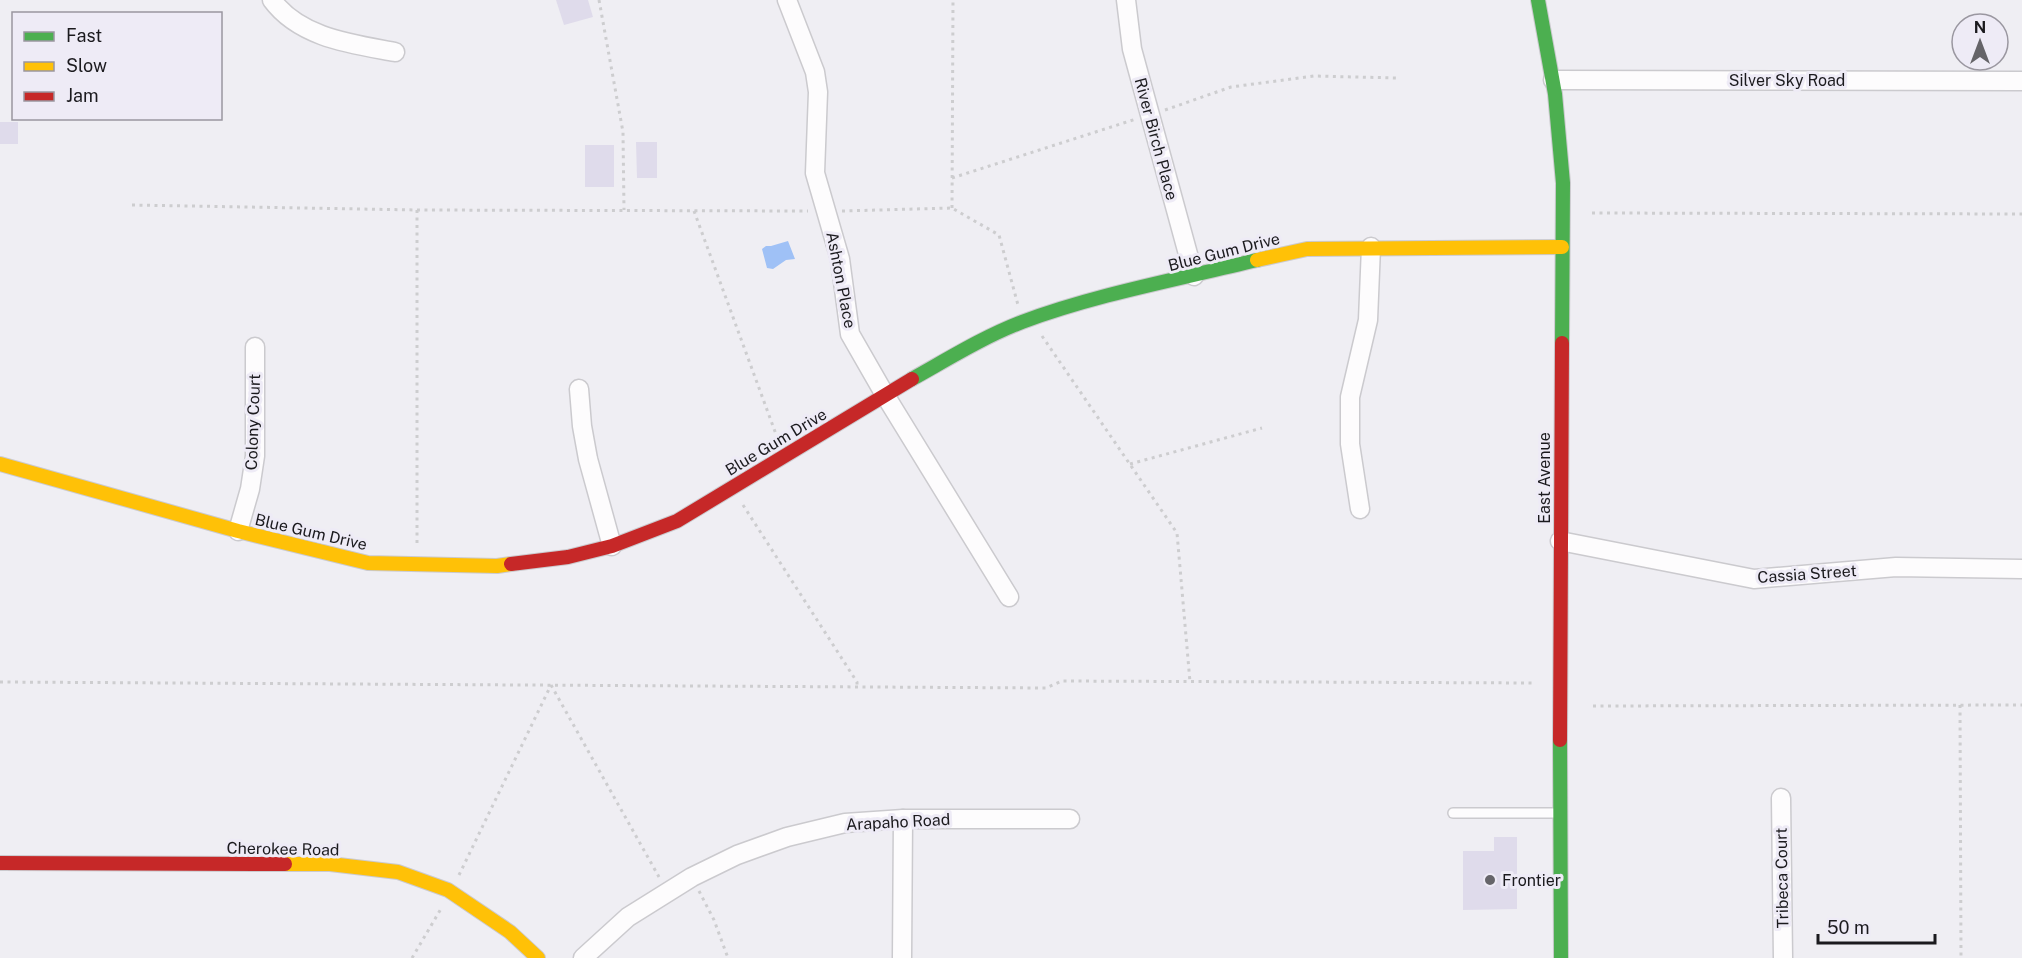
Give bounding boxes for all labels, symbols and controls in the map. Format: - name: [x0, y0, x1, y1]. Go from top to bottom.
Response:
- legend: [12, 12, 222, 120]
- north arrow: [1950, 12, 2010, 72]
- text: N: [1974, 18, 1986, 37]
- text: Fast: [66, 25, 102, 46]
- text: Slow: [66, 55, 107, 76]
- street label: Silver Sky Road: [1729, 71, 1845, 90]
- street label: River Birch Place: [1131, 76, 1181, 202]
- text: Jam: [66, 85, 99, 106]
- street label: Blue Gum Drive: [1166, 229, 1282, 275]
- street label: Ashton Place: [822, 230, 860, 330]
- street label: Colony Court: [242, 373, 264, 471]
- street label: Blue Gum Drive: [722, 404, 830, 480]
- street label: East Avenue: [1535, 432, 1554, 524]
- street label: Blue Gum Drive: [253, 510, 369, 554]
- street label: Cassia Street: [1757, 561, 1857, 587]
- street label: Arapaho Road: [845, 810, 951, 834]
- street label: Tribeca Court: [1772, 827, 1792, 929]
- street label: Cherokee Road: [226, 839, 340, 859]
- place label: Frontier: [1502, 871, 1561, 890]
- marker: Frontier: [1483, 873, 1497, 887]
- scale bar: [1818, 907, 1935, 945]
- text: 50 m: [1827, 917, 1870, 938]

